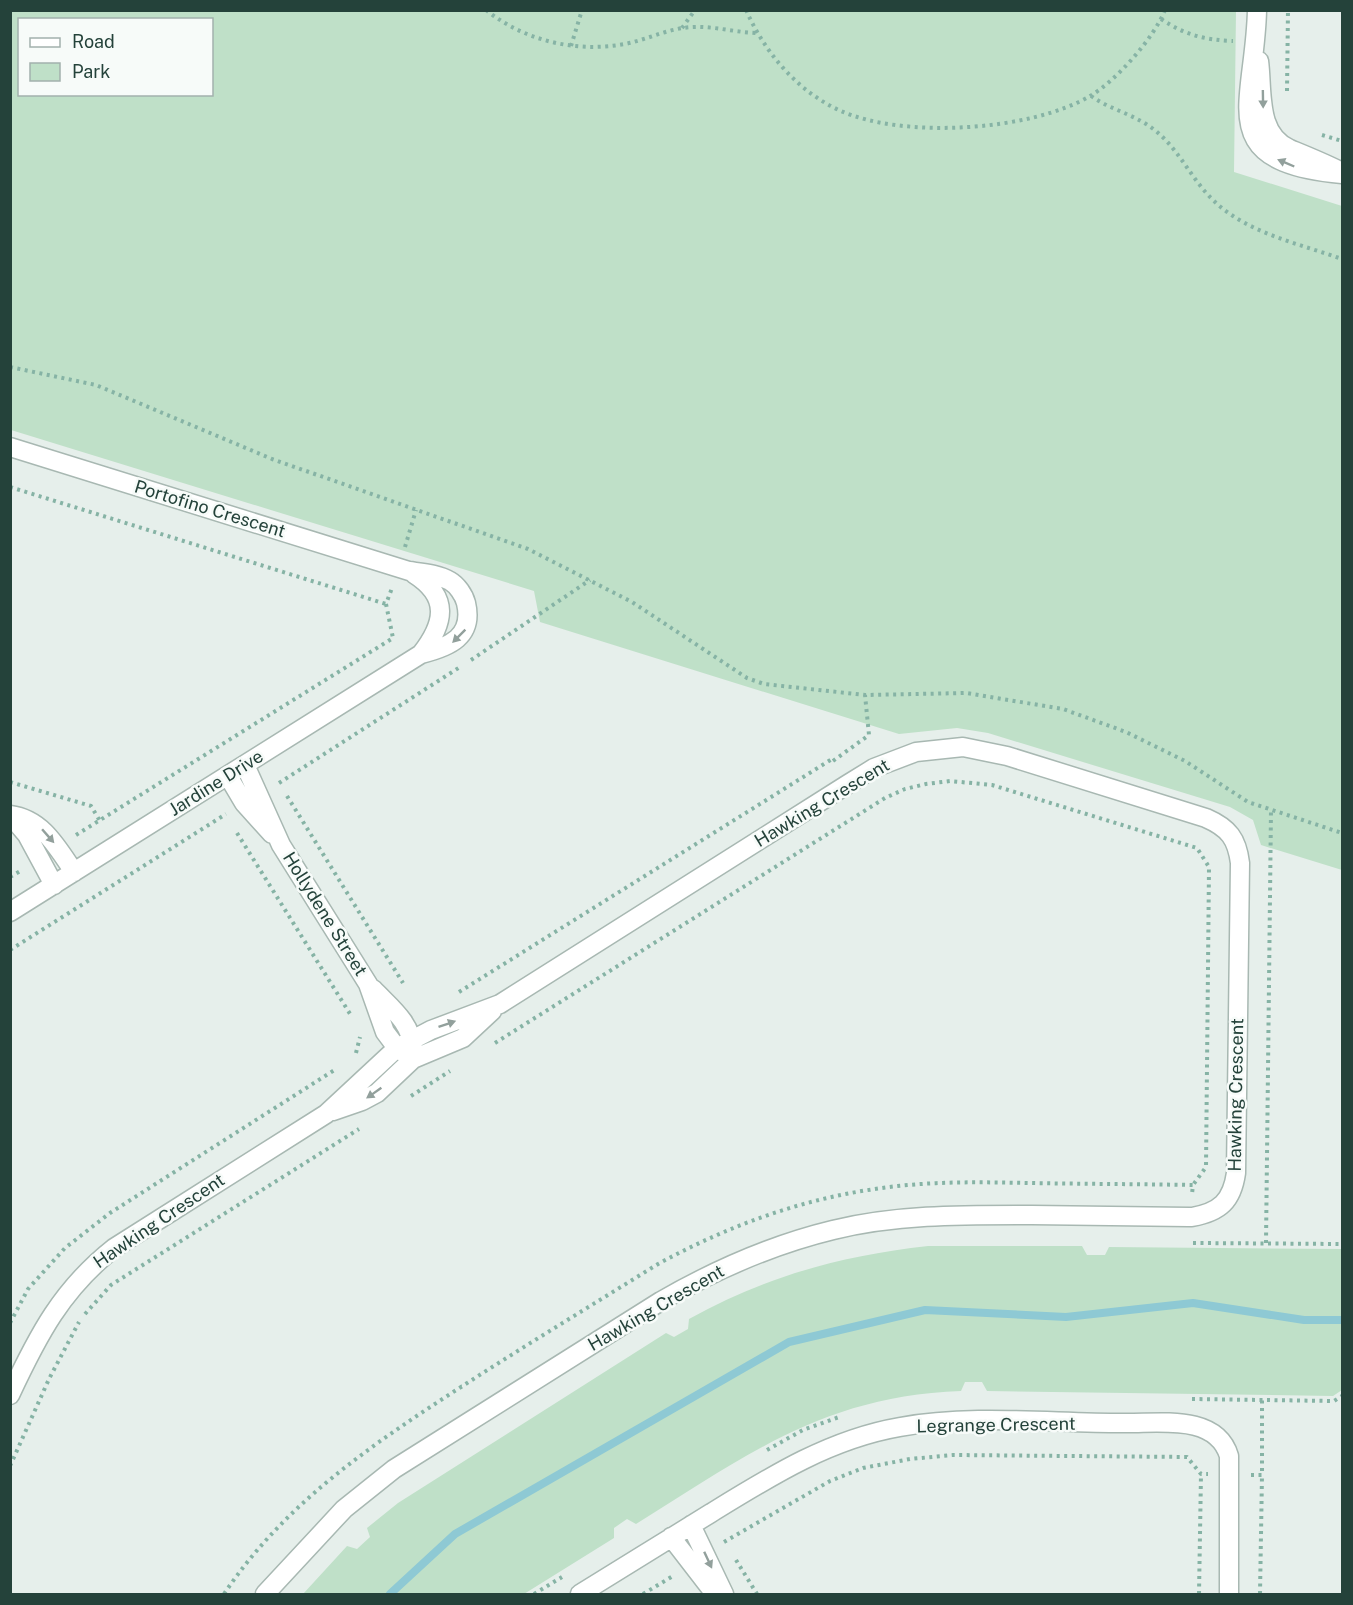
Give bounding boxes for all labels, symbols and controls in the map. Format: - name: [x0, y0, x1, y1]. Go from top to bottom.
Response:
- legend: [18, 18, 213, 96]
- text: Road: [72, 31, 115, 52]
- text: Park: [72, 61, 110, 82]
- one-way arrow: [1258, 90, 1268, 109]
- one-way arrow: [1276, 158, 1294, 168]
- street label: Portofino Crescent: [132, 476, 288, 541]
- one-way arrow: [452, 629, 466, 643]
- street label: Jardine Drive: [165, 745, 267, 820]
- street label: Hawking Crescent: [751, 754, 893, 851]
- one-way arrow: [41, 828, 54, 843]
- street label: Hollydene Street: [279, 848, 372, 979]
- street label: Hawking Crescent: [1224, 1018, 1247, 1172]
- one-way arrow: [438, 1019, 456, 1029]
- one-way arrow: [366, 1087, 381, 1099]
- street label: Hawking Crescent: [89, 1169, 228, 1272]
- street label: Hawking Crescent: [584, 1260, 727, 1355]
- street label: Legrange Crescent: [916, 1413, 1076, 1436]
- one-way arrow: [704, 1551, 713, 1568]

